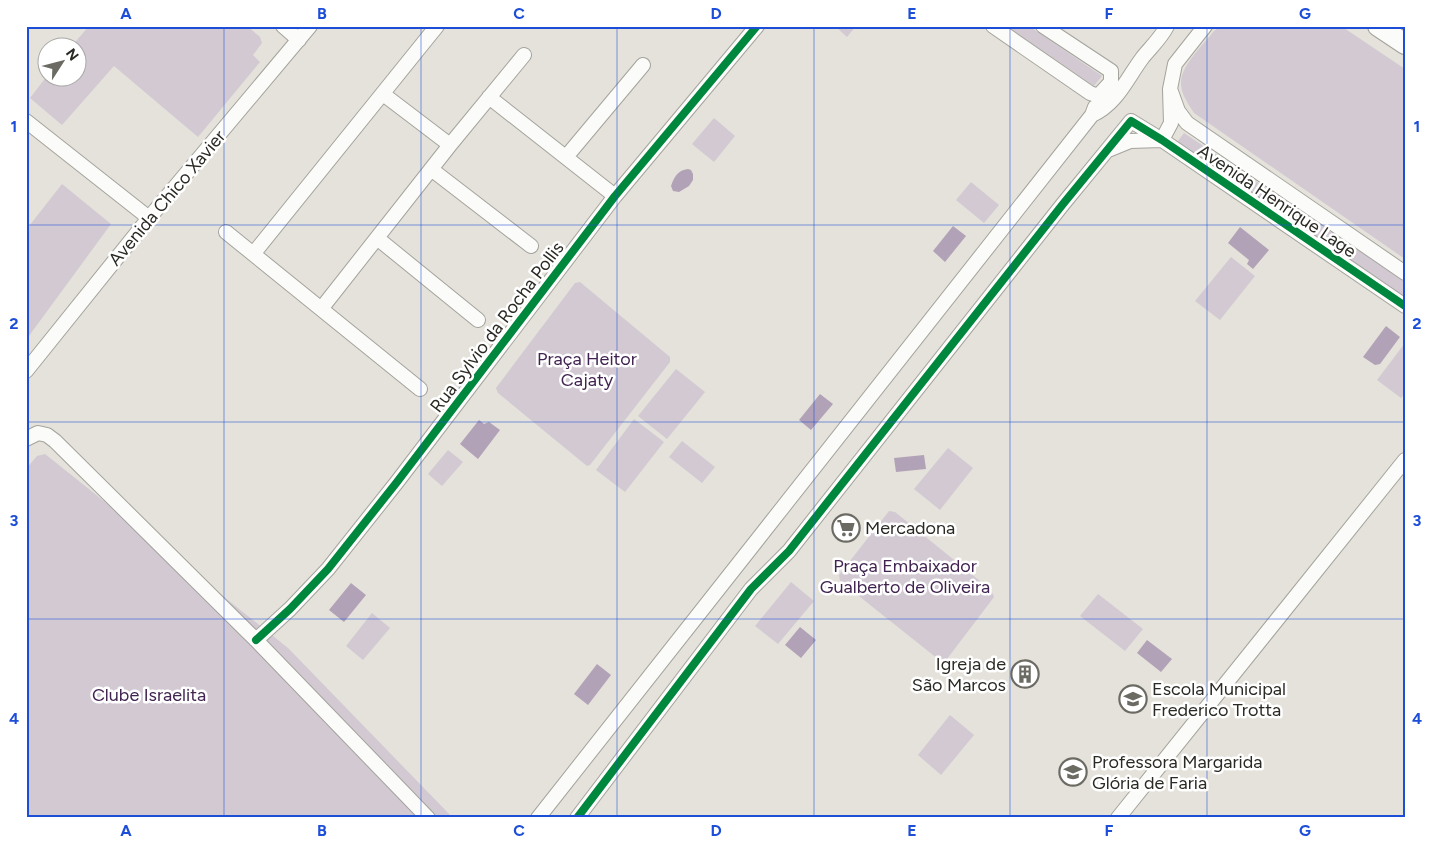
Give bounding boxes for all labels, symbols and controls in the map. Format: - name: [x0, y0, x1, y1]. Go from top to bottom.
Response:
- text: A: [120, 4, 132, 23]
- text: B: [317, 4, 327, 23]
- text: C: [513, 4, 525, 23]
- text: D: [710, 4, 722, 23]
- text: E: [907, 4, 917, 23]
- text: F: [1105, 4, 1114, 23]
- text: G: [1299, 4, 1311, 23]
- north arrow: [38, 38, 88, 88]
- text: N: [62, 45, 82, 64]
- text: 1: [11, 117, 17, 136]
- text: 1: [1414, 117, 1420, 136]
- street label: Avenida Chico Xavier: [104, 126, 230, 270]
- street label: Avenida Henrique Lage: [1193, 140, 1361, 262]
- street label: Rua Sylvio da Rocha Pollis: [426, 237, 568, 417]
- text: 2: [9, 314, 19, 333]
- text: 2: [1412, 314, 1422, 333]
- park label: Praça Heitor Cajaty: [537, 348, 637, 391]
- text: 3: [10, 511, 19, 530]
- text: 3: [1413, 511, 1422, 530]
- supermarket icon: Mercadona: [831, 513, 861, 543]
- place label: Mercadona: [865, 517, 955, 539]
- park label: Praça Embaixador Gualberto de Oliveira: [820, 555, 990, 598]
- place label: Igreja de São Marcos: [912, 653, 1006, 696]
- building icon: Igreja de São Marcos: [1010, 659, 1040, 689]
- place label: Escola Municipal Frederico Trotta: [1152, 678, 1286, 721]
- park label: Clube Israelita: [92, 684, 206, 706]
- school or university icon: Escola Municipal Frederico Trotta: [1118, 684, 1148, 714]
- text: 4: [9, 709, 19, 728]
- text: 4: [1412, 709, 1422, 728]
- place label: Professora Margarida Glória de Faria: [1092, 751, 1262, 794]
- school or university icon: Professora Margarida Glória de Faria: [1058, 757, 1088, 787]
- text: A: [120, 821, 132, 840]
- text: B: [317, 821, 327, 840]
- text: C: [513, 821, 525, 840]
- text: D: [710, 821, 722, 840]
- text: E: [907, 821, 917, 840]
- text: F: [1105, 821, 1114, 840]
- text: G: [1299, 821, 1311, 840]

